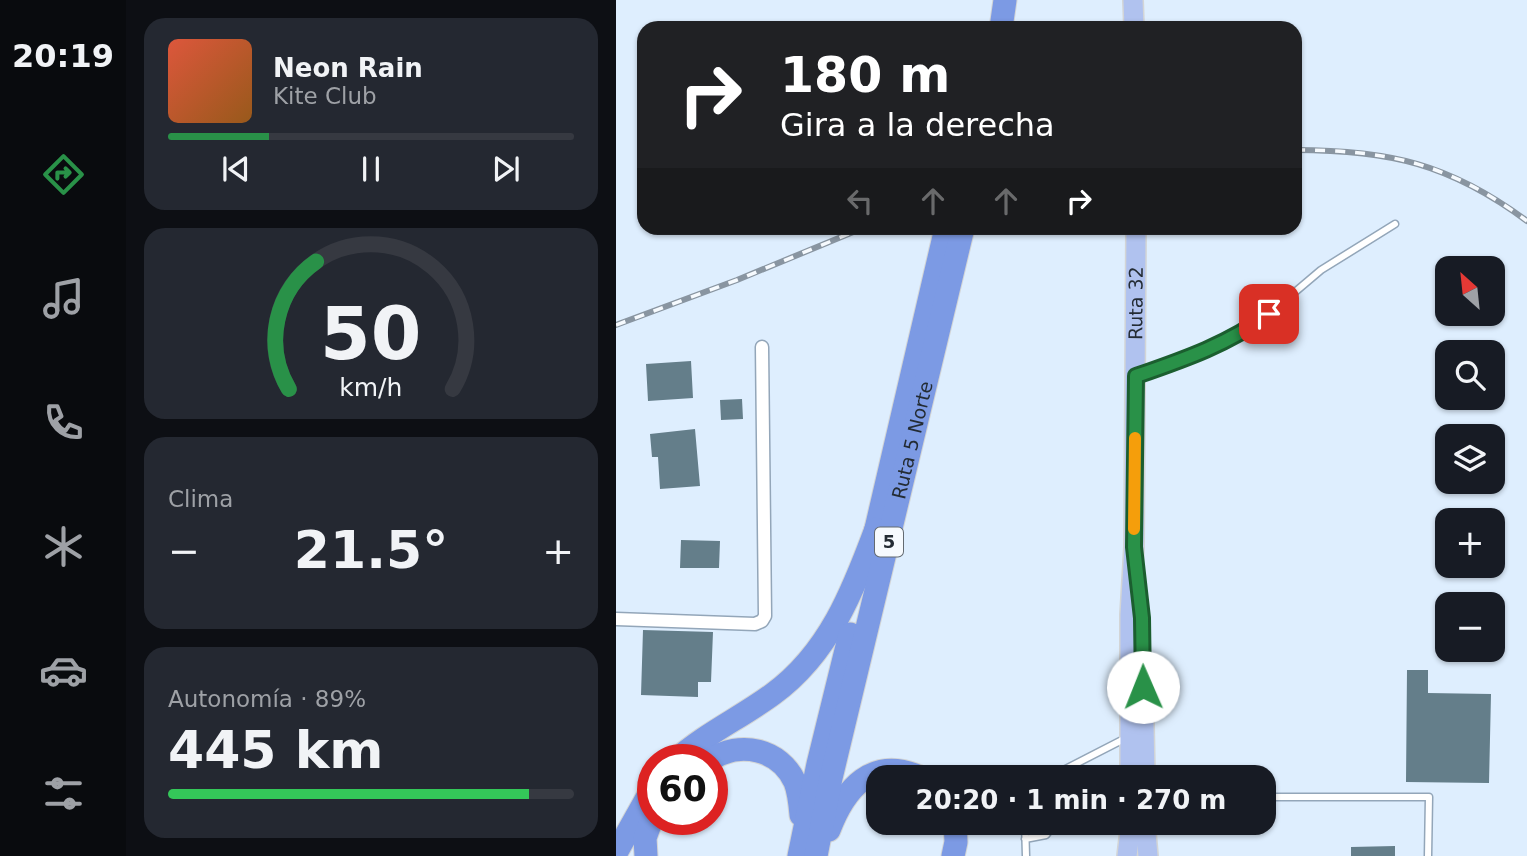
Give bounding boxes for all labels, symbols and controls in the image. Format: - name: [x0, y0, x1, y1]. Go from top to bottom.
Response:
- text: 20:19: [12, 37, 114, 75]
- text: 180 m: [780, 47, 950, 104]
- icon: right: [665, 49, 756, 140]
- text: Neon Rain: [273, 53, 423, 83]
- text: Kite Club: [273, 83, 377, 109]
- text: Gira a la derecha: [780, 106, 1055, 144]
- icon: directions: [39, 150, 88, 199]
- icon: previous: [217, 150, 255, 188]
- icon: pause: [352, 150, 390, 188]
- icon: next: [487, 150, 525, 188]
- icon: left: [841, 182, 879, 220]
- icon: ahead: [914, 182, 952, 220]
- icon: ahead: [987, 182, 1025, 220]
- icon: right: [1060, 182, 1098, 220]
- north arrow: [1435, 256, 1505, 326]
- map controls: [1435, 256, 1505, 662]
- street label: Ruta 32: [1124, 266, 1147, 340]
- icon: music: [39, 274, 88, 323]
- pin: [1239, 284, 1299, 344]
- text: 50: [320, 292, 422, 377]
- icon: arrive: [1250, 295, 1288, 333]
- button: search: [1435, 340, 1505, 410]
- text: km/h: [339, 373, 403, 402]
- street label: Ruta 5 Norte: [887, 379, 937, 501]
- icon: phone: [39, 398, 88, 447]
- button: layers: [1435, 424, 1505, 494]
- text: Clima: [168, 486, 233, 512]
- button: +: [1435, 508, 1505, 578]
- text: 21.5°: [294, 520, 448, 580]
- icon: climate: [39, 522, 88, 571]
- road number: 5: [875, 528, 903, 556]
- text: −: [168, 529, 200, 573]
- text: +: [542, 529, 574, 573]
- button: −: [1435, 592, 1505, 662]
- icon: car: [39, 646, 88, 695]
- position arrow: [1106, 650, 1180, 724]
- text: Autonomía · 89%: [168, 686, 366, 712]
- text: 445 km: [168, 720, 383, 780]
- speed limit sign: 60: [637, 744, 728, 835]
- icon: filters: [39, 769, 88, 818]
- text: 20:20 · 1 min · 270 m: [916, 785, 1226, 815]

